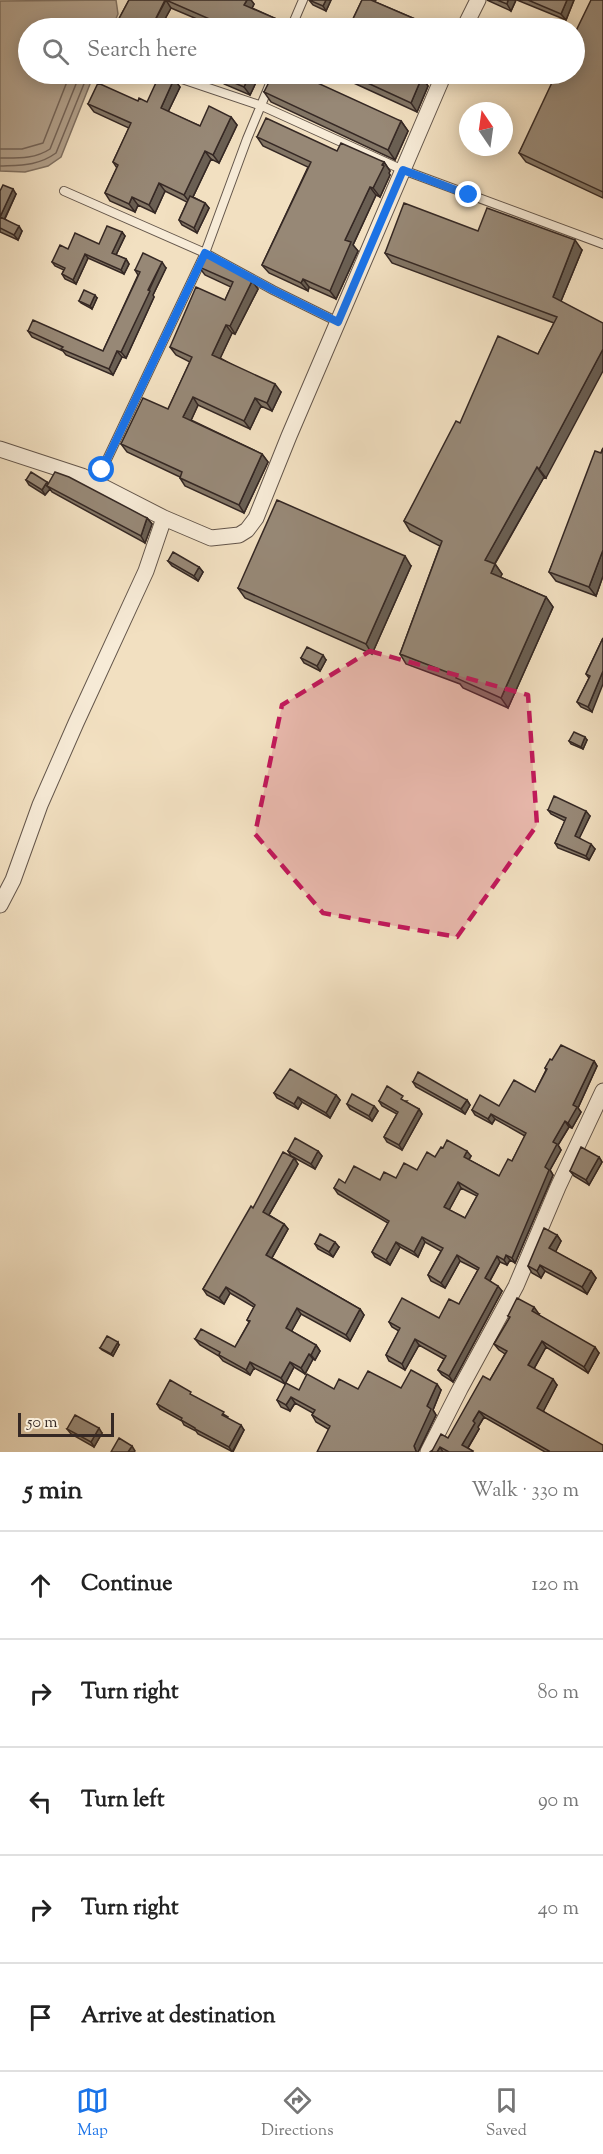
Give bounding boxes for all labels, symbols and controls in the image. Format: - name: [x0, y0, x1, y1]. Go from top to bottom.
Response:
- search box: [18, 18, 585, 84]
- icon: search: [39, 35, 72, 68]
- text: Search here: [87, 35, 197, 67]
- north arrow: [459, 102, 513, 156]
- route end: [455, 181, 481, 207]
- route start: [88, 456, 114, 482]
- scale bar: [18, 1410, 114, 1438]
- text: 50 m: [27, 1412, 58, 1435]
- text: 5 min: [24, 1473, 83, 1510]
- text: Walk · 330 m: [471, 1477, 579, 1506]
- icon: ahead: [24, 1569, 57, 1602]
- text: Continue: [81, 1569, 172, 1601]
- text: 120 m: [531, 1571, 579, 1600]
- icon: right: [24, 1677, 57, 1710]
- text: Turn right: [81, 1677, 178, 1709]
- text: 80 m: [538, 1679, 579, 1708]
- icon: left: [24, 1785, 57, 1818]
- text: Turn left: [81, 1785, 164, 1817]
- text: 90 m: [538, 1787, 579, 1816]
- icon: right: [24, 1893, 57, 1926]
- text: Turn right: [81, 1893, 178, 1925]
- text: 40 m: [538, 1895, 579, 1924]
- icon: arrive: [24, 2001, 57, 2034]
- text: Arrive at destination: [81, 2001, 276, 2033]
- tab: Map: [76, 2084, 109, 2143]
- tab: Directions: [261, 2084, 334, 2143]
- tab: Saved: [486, 2084, 527, 2143]

